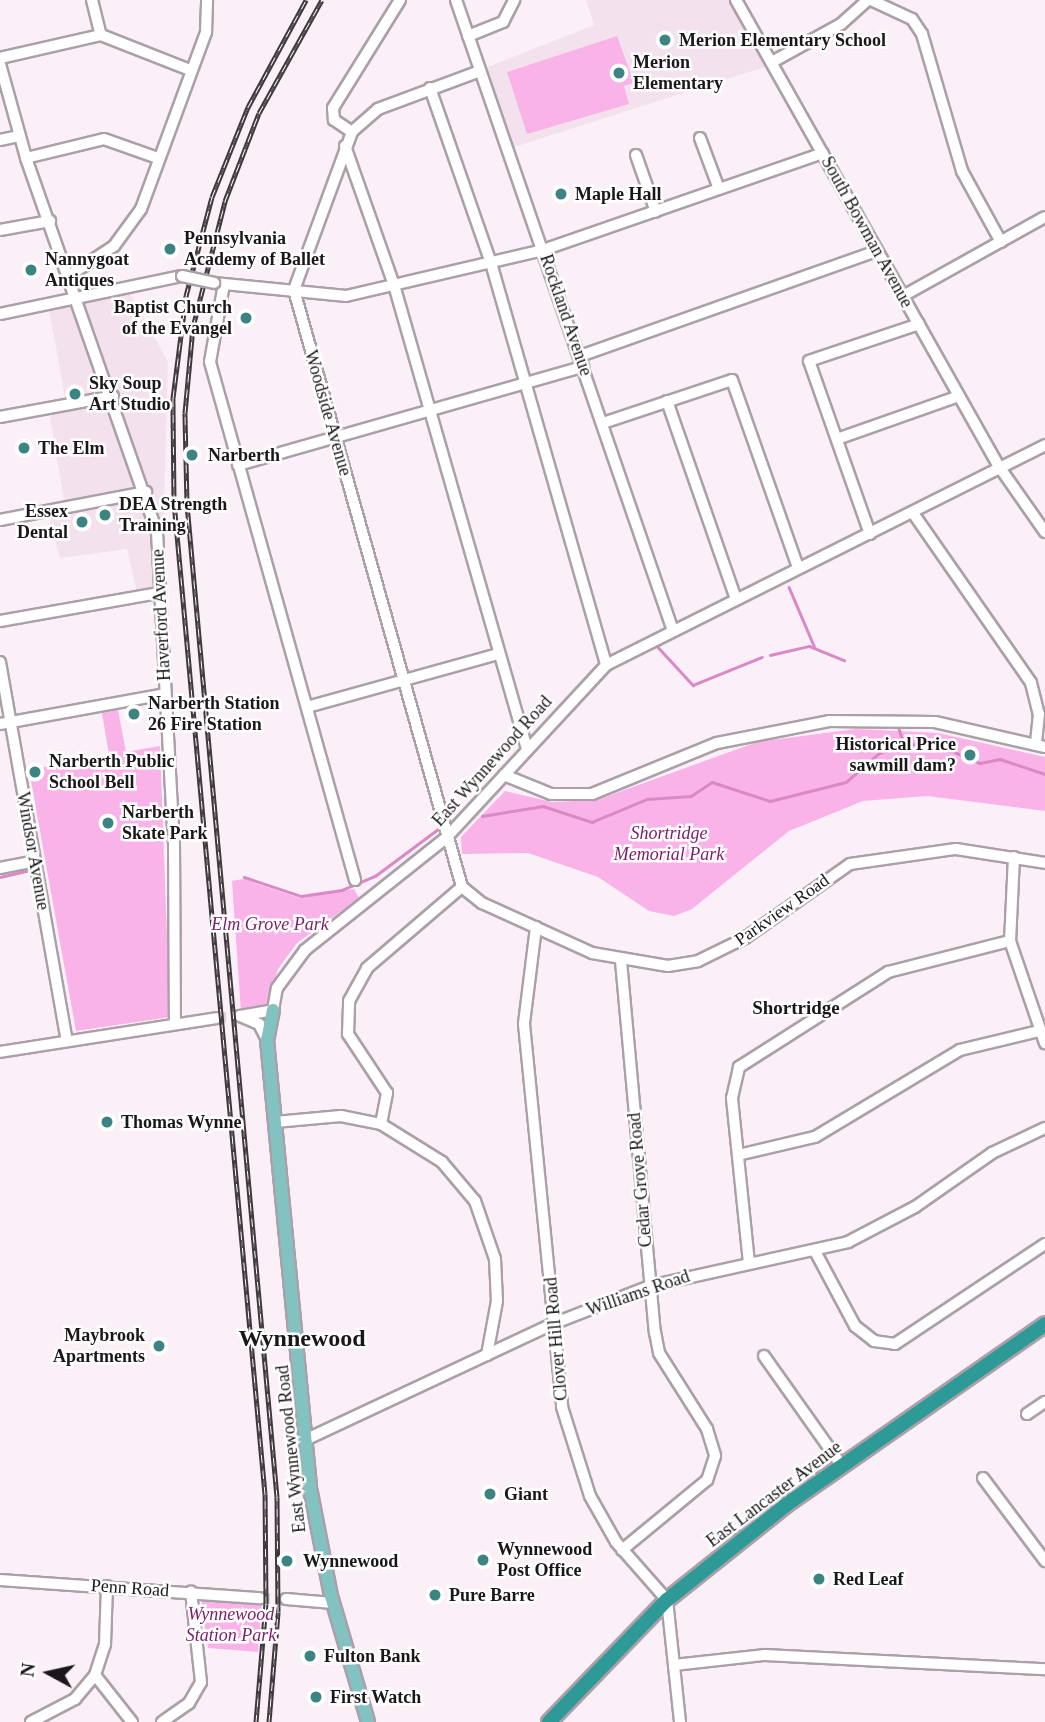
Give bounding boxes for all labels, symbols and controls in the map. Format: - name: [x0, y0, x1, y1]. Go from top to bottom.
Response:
- place label: Merion Elementary School: [679, 29, 886, 51]
- marker: Merion Elementary School: [657, 32, 673, 48]
- place label: Merion Elementary: [633, 52, 723, 94]
- marker: Merion Elementary: [611, 65, 627, 81]
- street label: South Bowman Avenue: [816, 152, 918, 312]
- place label: Maple Hall: [575, 183, 661, 205]
- marker: Maple Hall: [553, 186, 569, 202]
- place label: Pennsylvania Academy of Ballet: [184, 228, 325, 270]
- marker: Pennsylvania Academy of Ballet: [162, 241, 178, 257]
- place label: Nannygoat Antiques: [45, 249, 129, 292]
- street label: Rockland Avenue: [535, 251, 597, 379]
- marker: Nannygoat Antiques: [23, 262, 39, 278]
- place label: Baptist Church of the Evangel: [114, 297, 232, 340]
- marker: Baptist Church of the Evangel: [238, 310, 254, 326]
- street label: Woodside Avenue: [300, 347, 356, 479]
- place label: Sky Soup Art Studio: [89, 373, 171, 416]
- marker: Sky Soup Art Studio: [67, 386, 83, 402]
- place label: The Elm: [38, 437, 105, 459]
- marker: The Elm: [16, 440, 32, 456]
- place label: Narberth: [208, 444, 280, 466]
- marker: Narberth: [182, 445, 202, 465]
- place label: DEA Strength Training: [119, 494, 228, 536]
- place label: Essex Dental: [17, 501, 68, 544]
- marker: DEA Strength Training: [97, 507, 113, 523]
- marker: Essex Dental: [74, 514, 90, 530]
- street label: Haverford Avenue: [147, 548, 175, 682]
- street label: East Wynnewood Road: [427, 691, 557, 831]
- place label: Narberth Station 26 Fire Station: [148, 693, 279, 736]
- marker: Narberth Station 26 Fire Station: [126, 706, 142, 722]
- place label: Historical Price sawmill dam?: [836, 734, 956, 776]
- marker: Historical Price sawmill dam?: [962, 747, 978, 763]
- place label: Narberth Public School Bell: [49, 751, 174, 794]
- marker: Narberth Public School Bell: [27, 764, 43, 780]
- street label: Windsor Avenue: [12, 790, 54, 912]
- place label: Narberth Skate Park: [122, 802, 208, 844]
- marker: Narberth Skate Park: [100, 815, 116, 831]
- park label: Shortridge Memorial Park: [614, 823, 724, 866]
- street label: Parkview Road: [731, 869, 833, 951]
- park label: Elm Grove Park: [211, 913, 329, 935]
- district label: Shortridge: [752, 997, 840, 1019]
- place label: Thomas Wynne: [121, 1111, 242, 1133]
- street label: Cedar Grove Road: [623, 1112, 657, 1248]
- marker: Thomas Wynne: [99, 1114, 115, 1130]
- street label: Williams Road: [584, 1265, 692, 1321]
- street label: Clover Hill Road: [540, 1276, 572, 1402]
- place label: Maybrook Apartments: [53, 1325, 145, 1368]
- district label: Wynnewood: [238, 1325, 366, 1353]
- marker: Maybrook Apartments: [151, 1338, 167, 1354]
- street label: East Wynnewood Road: [271, 1364, 311, 1534]
- street label: East Lancaster Avenue: [702, 1436, 846, 1552]
- place label: Giant: [504, 1483, 548, 1505]
- marker: Giant: [482, 1486, 498, 1502]
- place label: Wynnewood Post Office: [497, 1539, 592, 1582]
- place label: Wynnewood: [303, 1550, 398, 1572]
- marker: Wynnewood: [277, 1551, 297, 1571]
- marker: Wynnewood Post Office: [475, 1552, 491, 1568]
- place label: Red Leaf: [833, 1568, 903, 1590]
- marker: Red Leaf: [811, 1571, 827, 1587]
- street label: Penn Road: [90, 1574, 170, 1602]
- place label: Pure Barre: [449, 1584, 535, 1606]
- marker: Pure Barre: [427, 1587, 443, 1603]
- park label: Wynnewood Station Park: [186, 1604, 276, 1646]
- north arrow: [14, 1638, 84, 1708]
- place label: Fulton Bank: [324, 1645, 421, 1667]
- marker: Fulton Bank: [302, 1648, 318, 1664]
- text: N: [16, 1662, 39, 1678]
- place label: First Watch: [330, 1686, 421, 1708]
- marker: First Watch: [308, 1689, 324, 1705]

